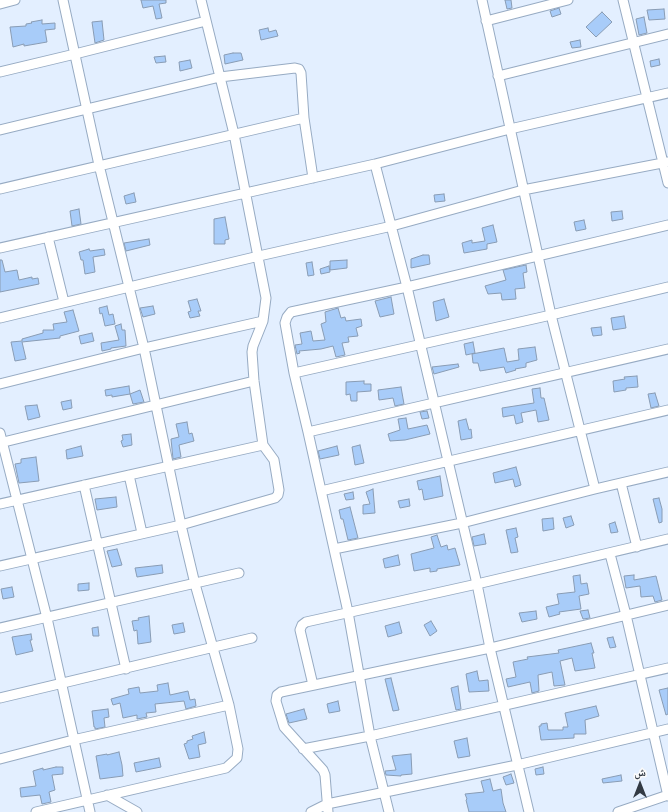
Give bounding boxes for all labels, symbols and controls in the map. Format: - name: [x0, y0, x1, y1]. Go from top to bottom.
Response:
- north arrow: [620, 764, 660, 804]
- text: ش: [634, 766, 646, 778]

